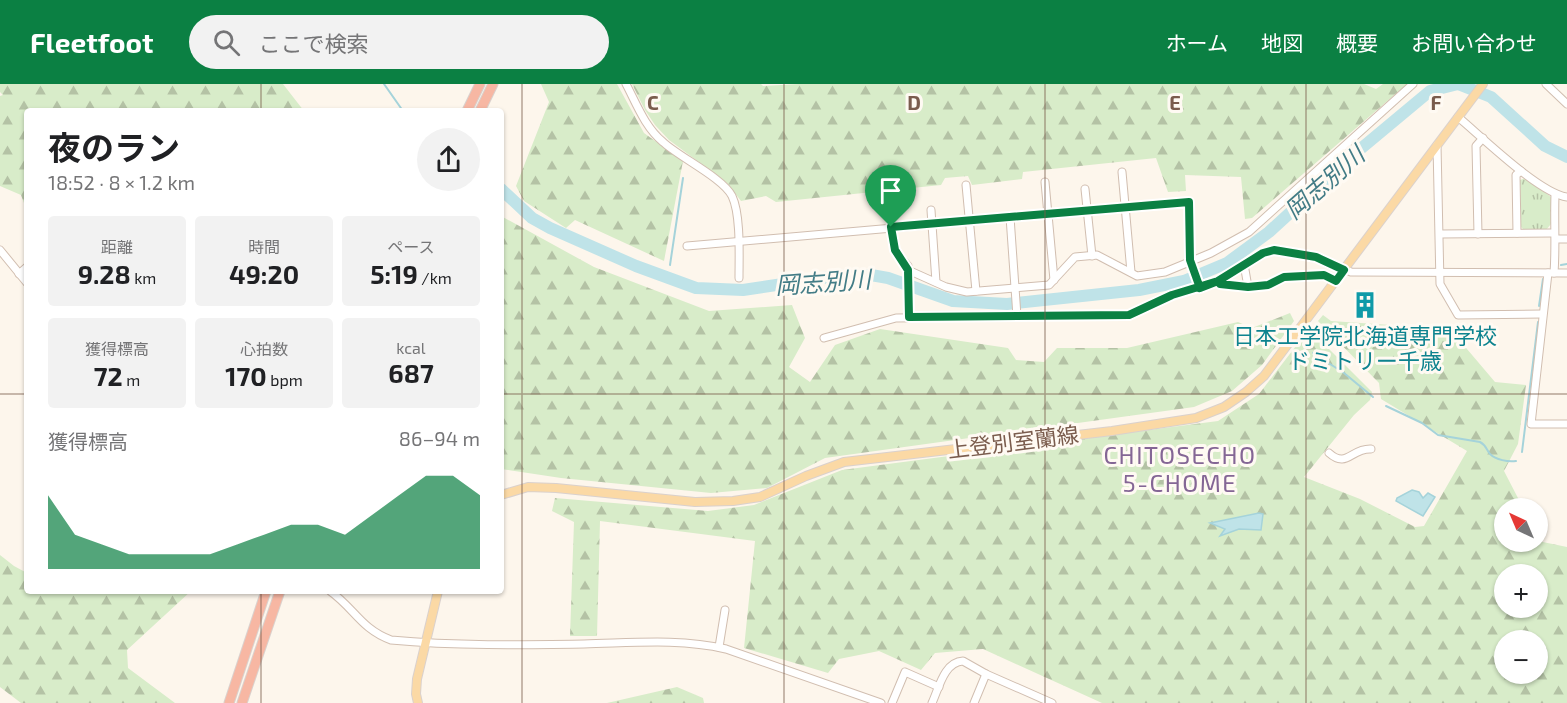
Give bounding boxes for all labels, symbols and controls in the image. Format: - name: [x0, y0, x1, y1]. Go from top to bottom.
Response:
- search box: [189, 15, 609, 69]
- text: Fleetfoot: [30, 25, 153, 59]
- icon: search: [210, 26, 243, 59]
- text: ここで検索: [258, 30, 368, 56]
- text: ホーム: [1166, 30, 1228, 55]
- text: 地図: [1261, 30, 1303, 55]
- text: 概要: [1336, 30, 1378, 55]
- text: お問い合わせ: [1411, 30, 1537, 55]
- text: C: [647, 90, 659, 114]
- text: D: [907, 90, 921, 114]
- text: E: [1169, 90, 1181, 114]
- text: F: [1430, 90, 1442, 114]
- text: 夜のラン: [48, 127, 180, 167]
- button: share: [417, 128, 480, 191]
- water label: 岡志別川: [1278, 137, 1372, 224]
- pin: [865, 165, 916, 227]
- text: 18:52 · 8 × 1.2 km: [48, 170, 195, 194]
- icon: arrive: [874, 174, 907, 207]
- text: 距離: [101, 237, 133, 256]
- text: 時間: [248, 237, 280, 256]
- text: ペース: [387, 237, 435, 256]
- text: 9.28: [78, 258, 131, 289]
- text: 49:20: [229, 258, 299, 289]
- text: 5:19: [370, 258, 418, 289]
- water label: 岡志別川: [774, 263, 875, 299]
- text: km: [131, 268, 156, 287]
- text: /km: [418, 268, 452, 287]
- building icon: 日本工学院北海道専門学校 ドミトリー千歳: [1350, 290, 1380, 320]
- place label: 日本工学院北海道専門学校 ドミトリー千歳: [1233, 322, 1497, 373]
- text: kcal: [396, 338, 426, 357]
- text: 獲得標高: [85, 339, 149, 358]
- text: 心拍数: [240, 339, 288, 358]
- text: 687: [388, 357, 434, 388]
- text: 72: [94, 360, 123, 391]
- text: 170: [225, 360, 267, 391]
- text: m: [123, 370, 140, 389]
- text: bpm: [267, 370, 303, 389]
- street label: 上登別室蘭線: [946, 420, 1080, 462]
- text: 86–94 m: [399, 426, 480, 450]
- text: 獲得標高: [48, 429, 128, 453]
- district label: CHITOSECHO 5-CHOME: [1103, 440, 1257, 497]
- north arrow: [1494, 498, 1548, 552]
- map controls: [1494, 498, 1548, 684]
- button: +: [1494, 564, 1548, 618]
- button: −: [1494, 630, 1548, 684]

